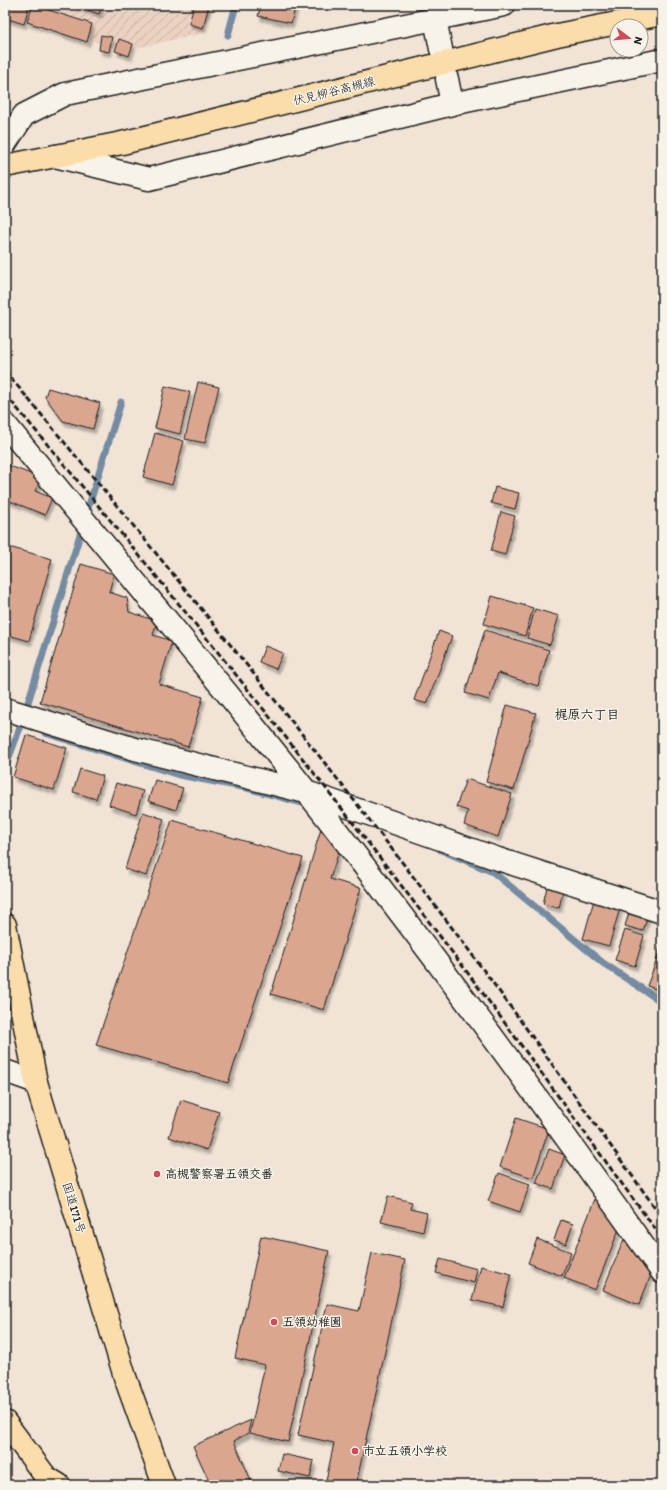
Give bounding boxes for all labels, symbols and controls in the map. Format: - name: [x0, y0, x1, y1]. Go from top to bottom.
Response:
- north arrow: [609, 18, 649, 58]
- text: N: [631, 35, 645, 46]
- street label: 伏見柳谷高槻線: [292, 74, 376, 108]
- district label: 梶原六丁目: [554, 707, 620, 722]
- place label: 高槻警察署五領交番: [165, 1167, 273, 1181]
- marker: 高槻警察署五領交番: [152, 1169, 162, 1179]
- street label: 国道171号: [60, 1181, 88, 1235]
- place label: 五領幼稚園: [282, 1315, 342, 1329]
- marker: 五領幼稚園: [269, 1317, 279, 1327]
- place label: 市立五領小学校: [363, 1444, 447, 1458]
- marker: 市立五領小学校: [350, 1446, 360, 1456]

